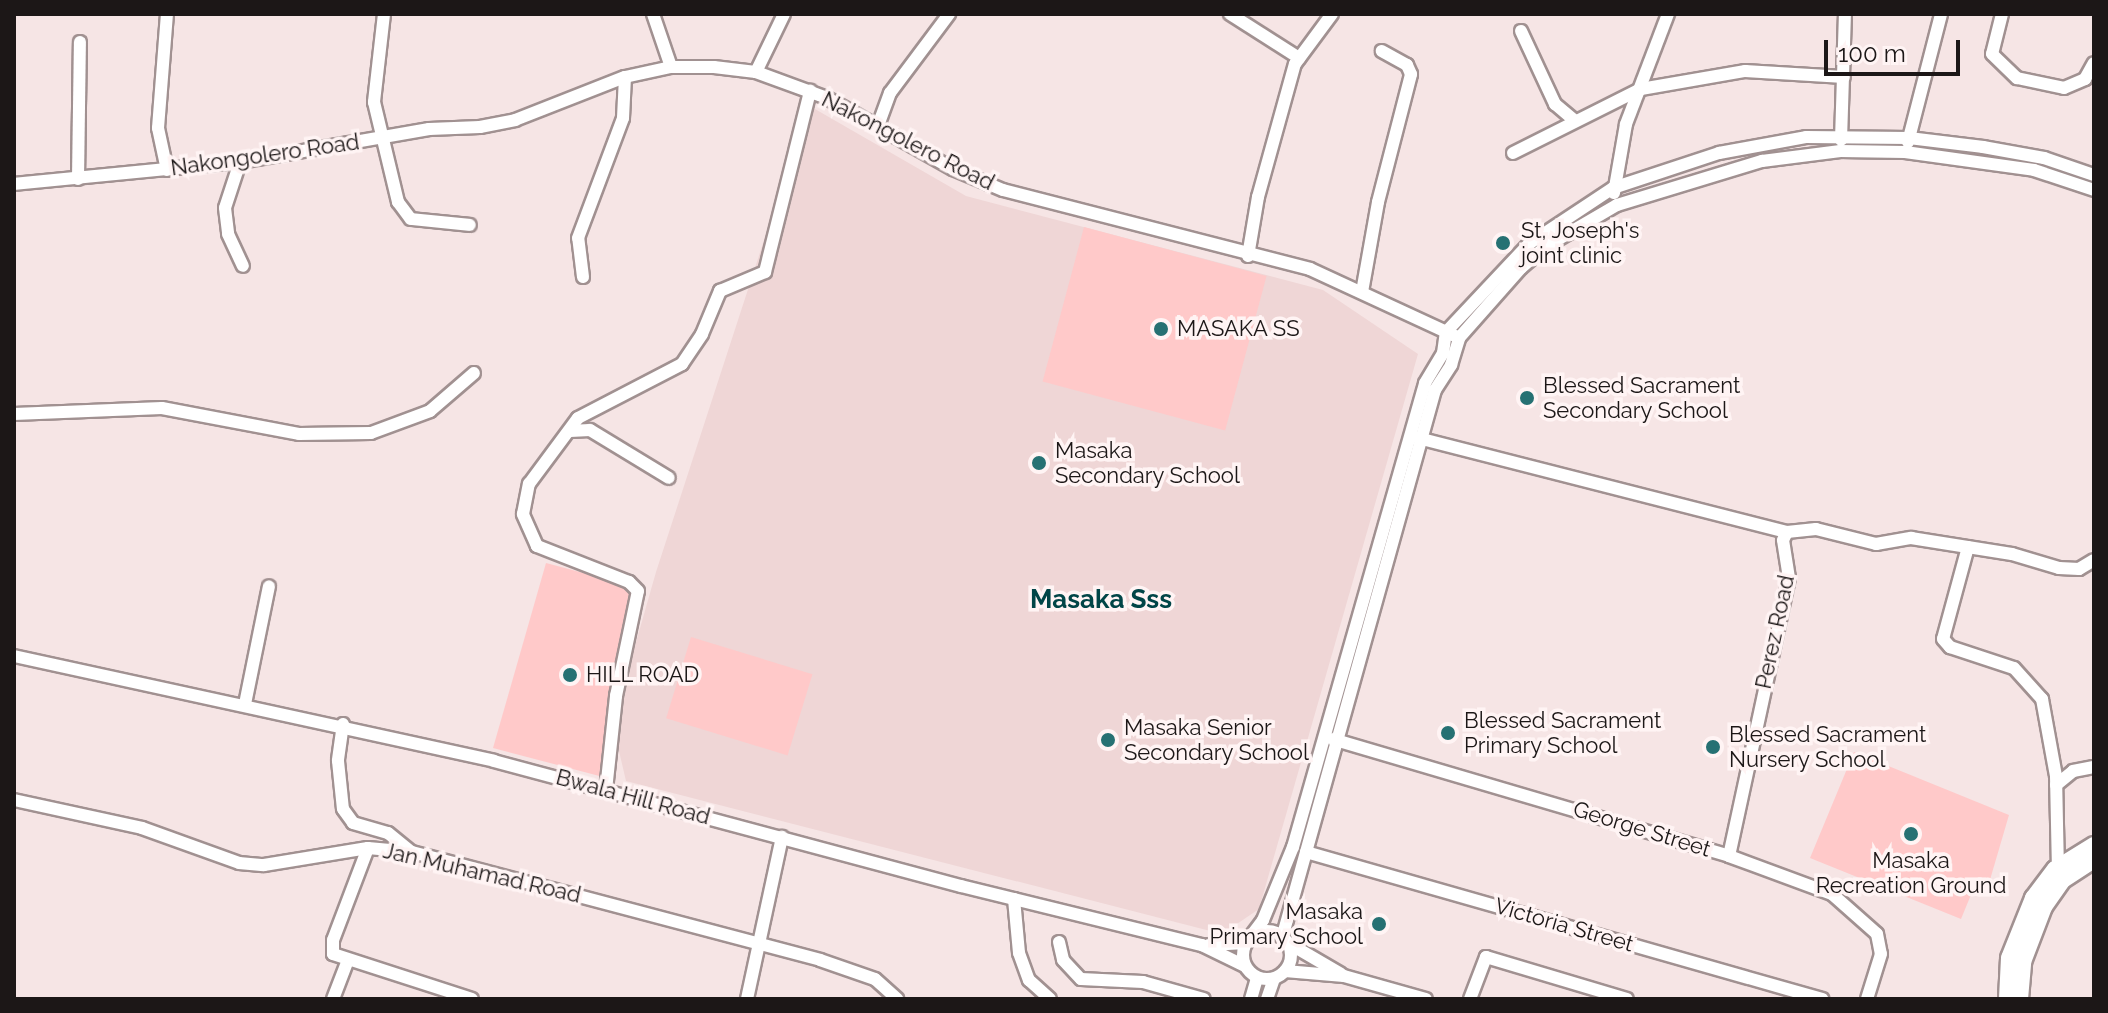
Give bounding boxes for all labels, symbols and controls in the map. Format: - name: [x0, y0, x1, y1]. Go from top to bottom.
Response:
- scale bar: [1828, 24, 1964, 74]
- text: 100 m: [1838, 39, 1906, 68]
- street label: Nakongolero Road: [817, 86, 999, 196]
- street label: Nakongolero Road: [169, 129, 361, 181]
- place label: St, Joseph's joint clinic: [1521, 217, 1640, 268]
- marker: St, Joseph's joint clinic: [1492, 232, 1514, 254]
- place label: MASAKA SS: [1177, 316, 1300, 342]
- marker: MASAKA SS: [1152, 320, 1170, 338]
- place label: Blessed Sacrament Secondary School: [1543, 372, 1740, 424]
- marker: Blessed Sacrament Secondary School: [1518, 389, 1536, 407]
- place label: Masaka Secondary School: [1055, 437, 1241, 488]
- marker: Masaka Secondary School: [1030, 454, 1048, 472]
- street label: Perez Road: [1750, 573, 1800, 691]
- district label: Masaka Sss: [1030, 584, 1172, 616]
- place label: HILL ROAD: [586, 662, 700, 688]
- marker: HILL ROAD: [561, 666, 579, 684]
- place label: Blessed Sacrament Primary School: [1464, 707, 1661, 758]
- place label: Masaka Senior Secondary School: [1124, 714, 1310, 766]
- place label: Blessed Sacrament Nursery School: [1729, 721, 1926, 772]
- marker: Blessed Sacrament Primary School: [1439, 724, 1457, 742]
- marker: Masaka Senior Secondary School: [1099, 731, 1117, 749]
- marker: Blessed Sacrament Nursery School: [1704, 738, 1722, 756]
- street label: Bwala Hill Road: [553, 764, 713, 830]
- street label: George Street: [1570, 796, 1714, 862]
- marker: Masaka Recreation Ground: [1902, 825, 1920, 843]
- street label: Jan Muhamad Road: [380, 837, 584, 909]
- place label: Masaka Recreation Ground: [1816, 847, 2006, 898]
- street label: Victoria Street: [1492, 893, 1636, 957]
- place label: Masaka Primary School: [1209, 898, 1363, 950]
- marker: Masaka Primary School: [1370, 915, 1388, 933]

